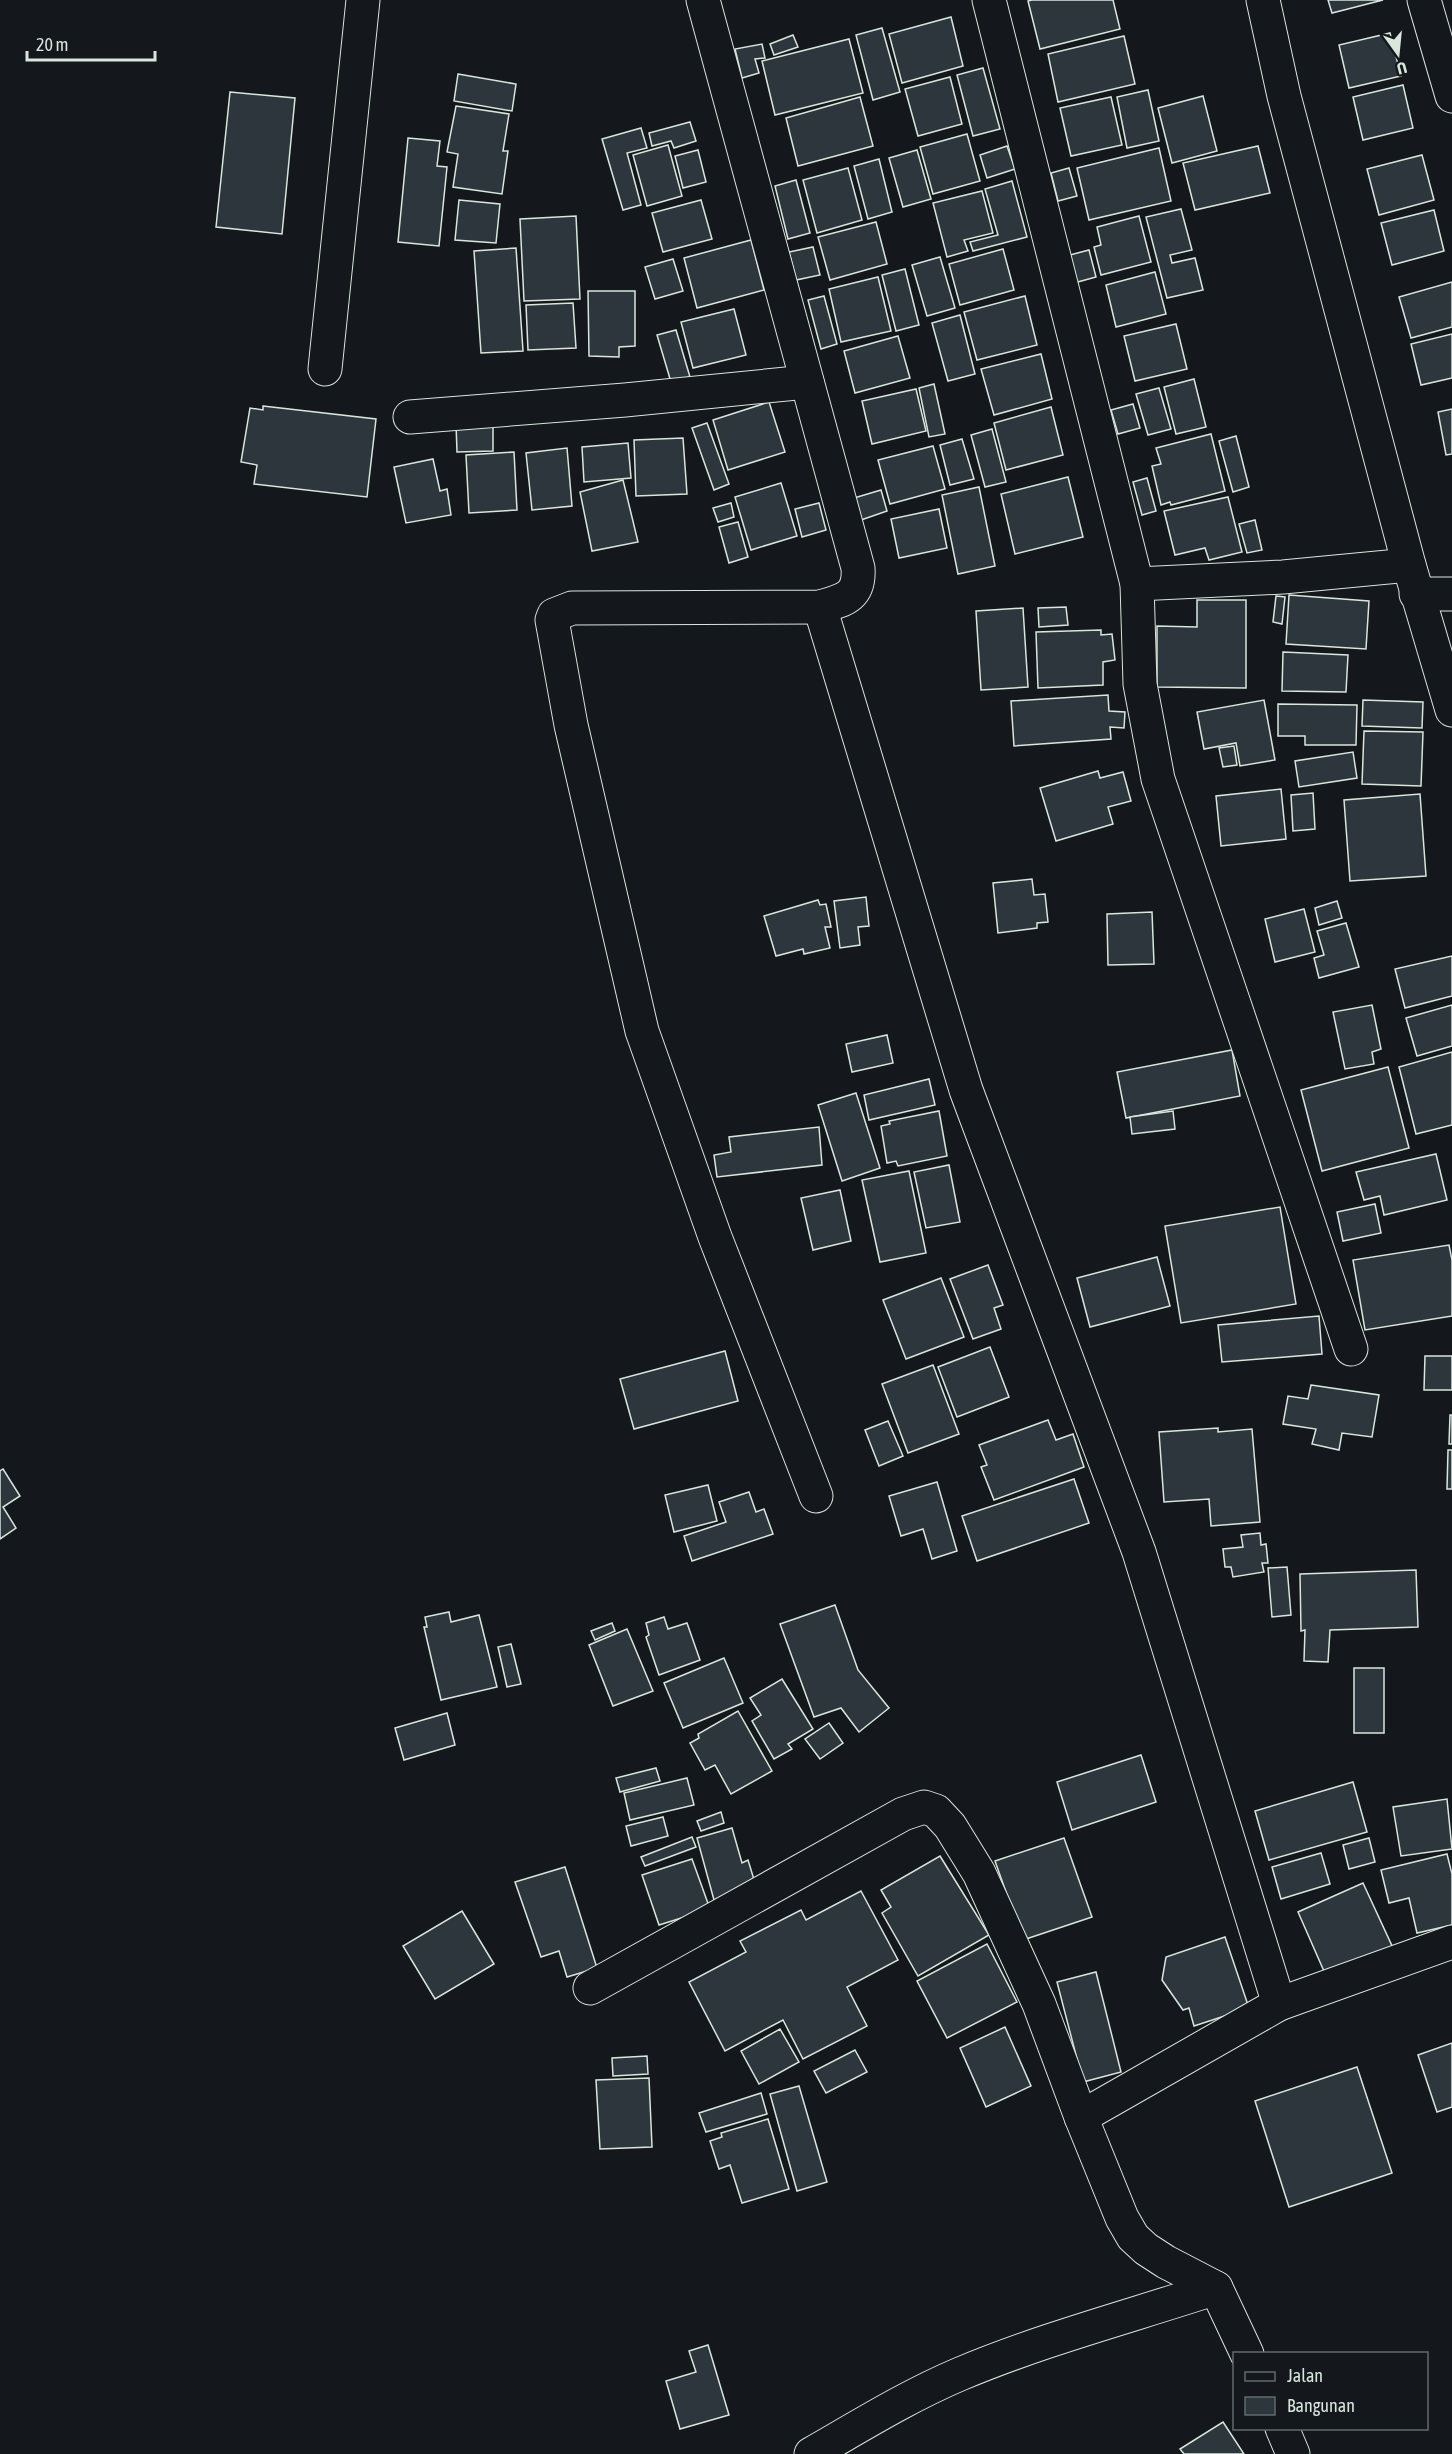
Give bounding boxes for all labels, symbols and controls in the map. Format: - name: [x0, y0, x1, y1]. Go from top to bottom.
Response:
- scale bar: [27, 24, 154, 62]
- north arrow: [1368, 24, 1428, 84]
- text: 20 m: [36, 34, 68, 55]
- text: U: [1395, 59, 1409, 78]
- legend: [1233, 2352, 1428, 2430]
- text: Jalan: [1287, 2365, 1323, 2386]
- text: Bangunan: [1287, 2395, 1355, 2416]

